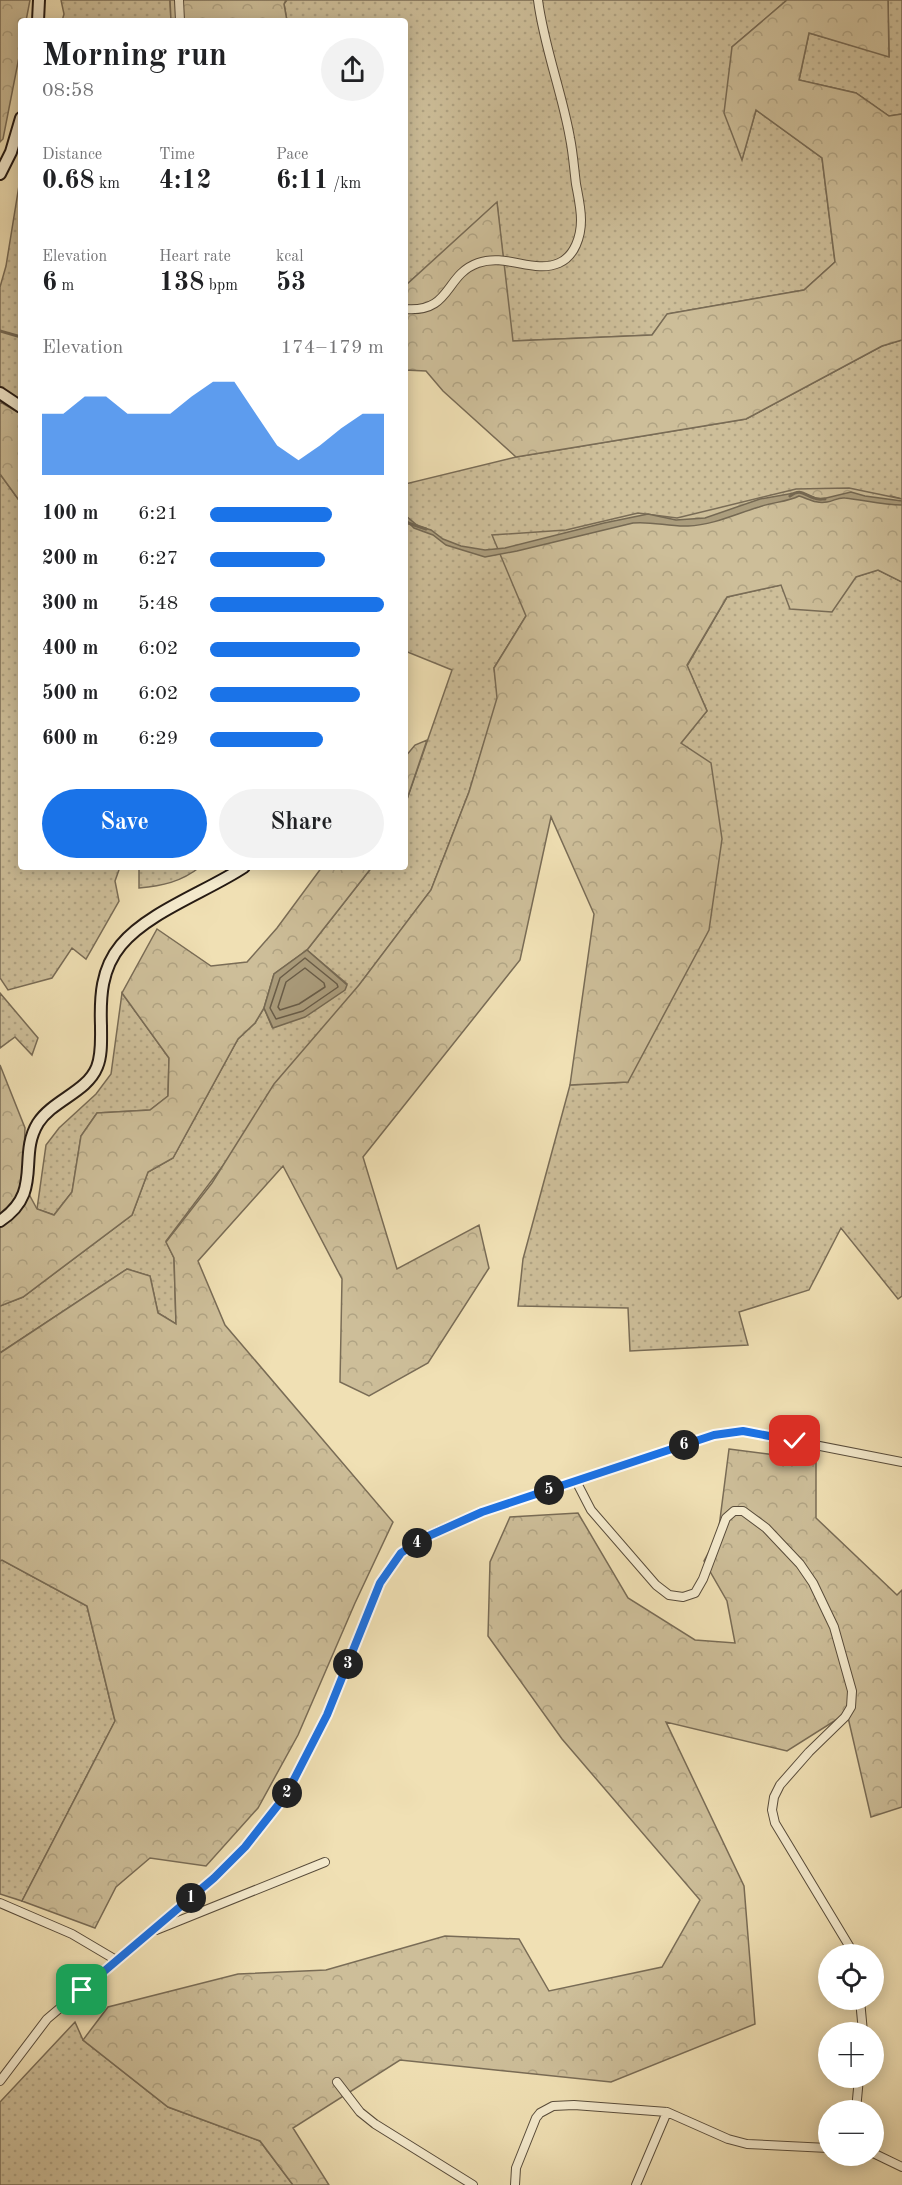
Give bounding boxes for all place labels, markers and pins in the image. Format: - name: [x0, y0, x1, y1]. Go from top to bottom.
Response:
- pin: [769, 1415, 820, 1466]
- pin: 6: [669, 1430, 699, 1460]
- pin: 5: [534, 1475, 564, 1505]
- pin: 4: [402, 1528, 432, 1558]
- pin: 3: [333, 1649, 363, 1679]
- pin: 2: [272, 1778, 302, 1808]
- pin: 1: [176, 1883, 206, 1913]
- pin: [56, 1964, 107, 2015]

